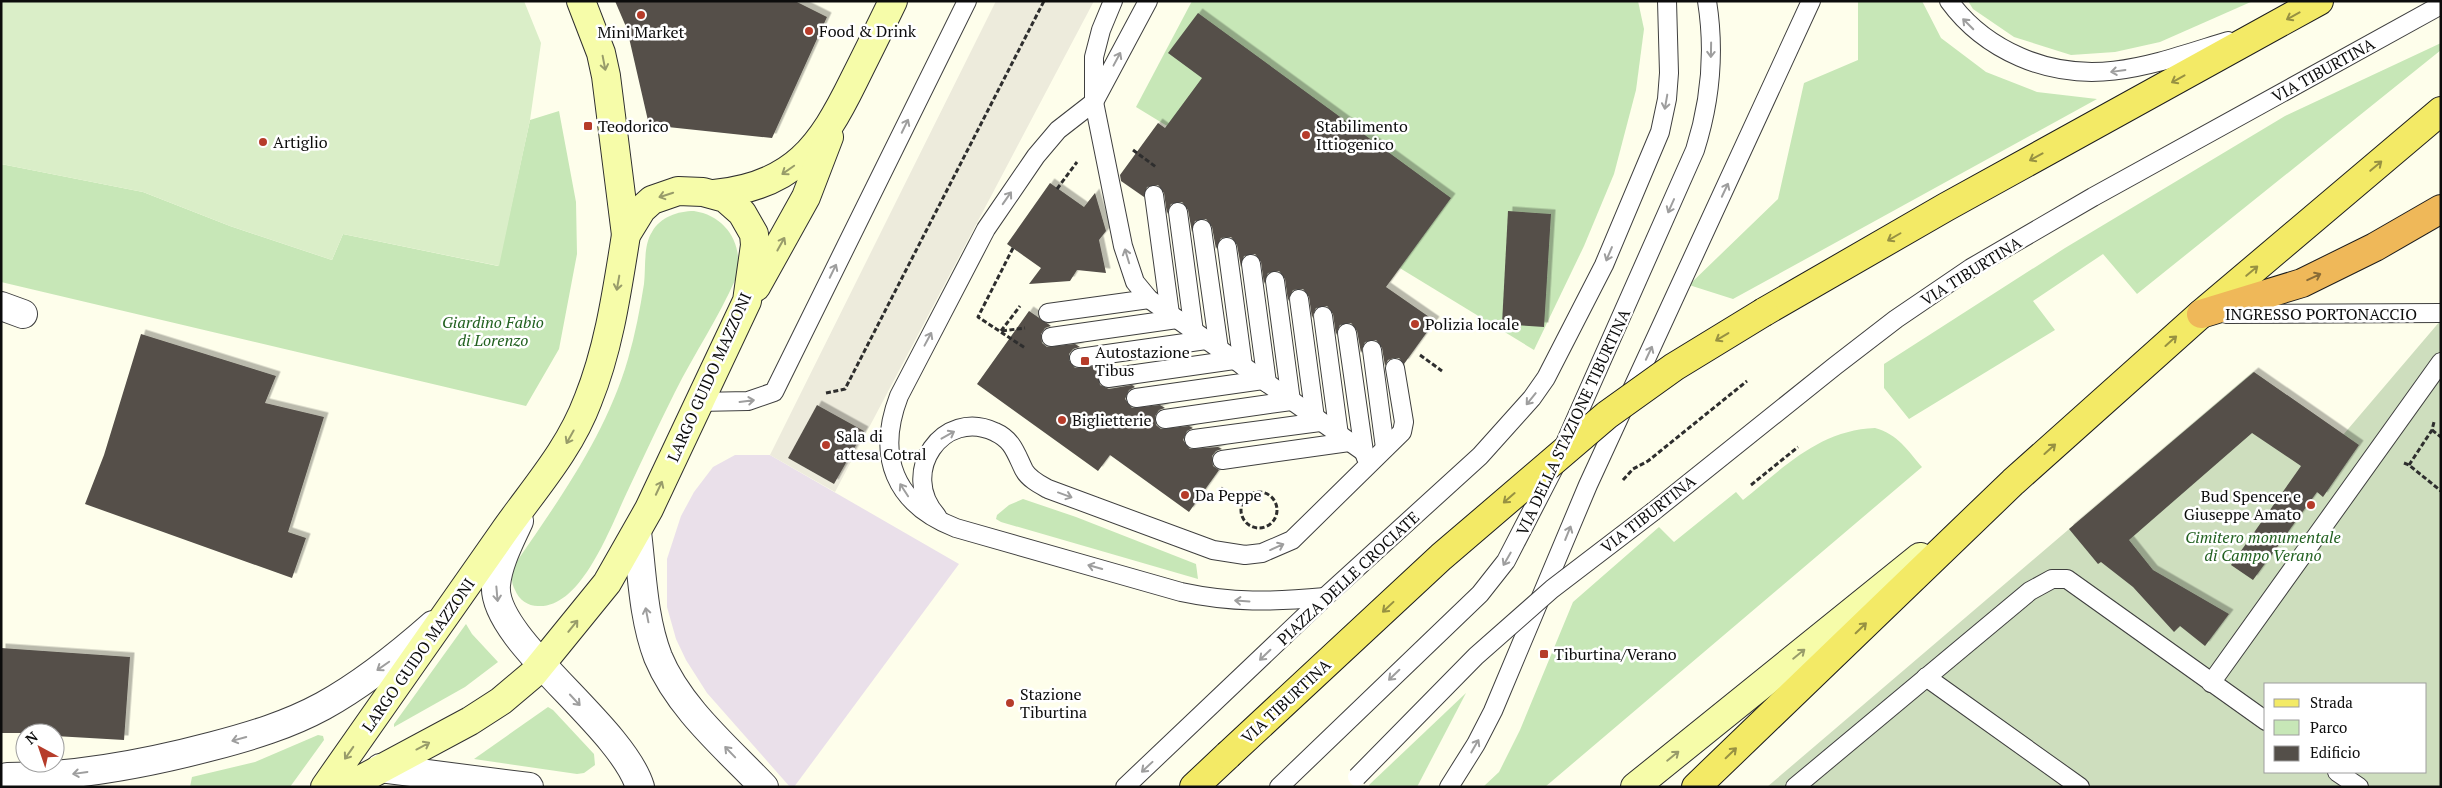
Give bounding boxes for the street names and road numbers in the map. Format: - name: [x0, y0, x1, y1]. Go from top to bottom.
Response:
- street label: VIA TIBURTINA: [2267, 33, 2379, 107]
- street label: VIA TIBURTINA: [1916, 231, 2026, 311]
- street label: LARGO GUIDO MAZZONI: [662, 289, 756, 465]
- street label: INGRESSO PORTONACCIO: [2225, 303, 2417, 325]
- street label: VIA DELLA STAZIONE TIBURTINA: [1511, 305, 1635, 539]
- street label: VIA TIBURTINA: [1596, 470, 1700, 558]
- street label: PIAZZA DELLE CROCIATE: [1272, 506, 1424, 650]
- street label: LARGO GUIDO MAZZONI: [357, 574, 479, 736]
- street label: VIA TIBURTINA: [1237, 654, 1336, 748]

